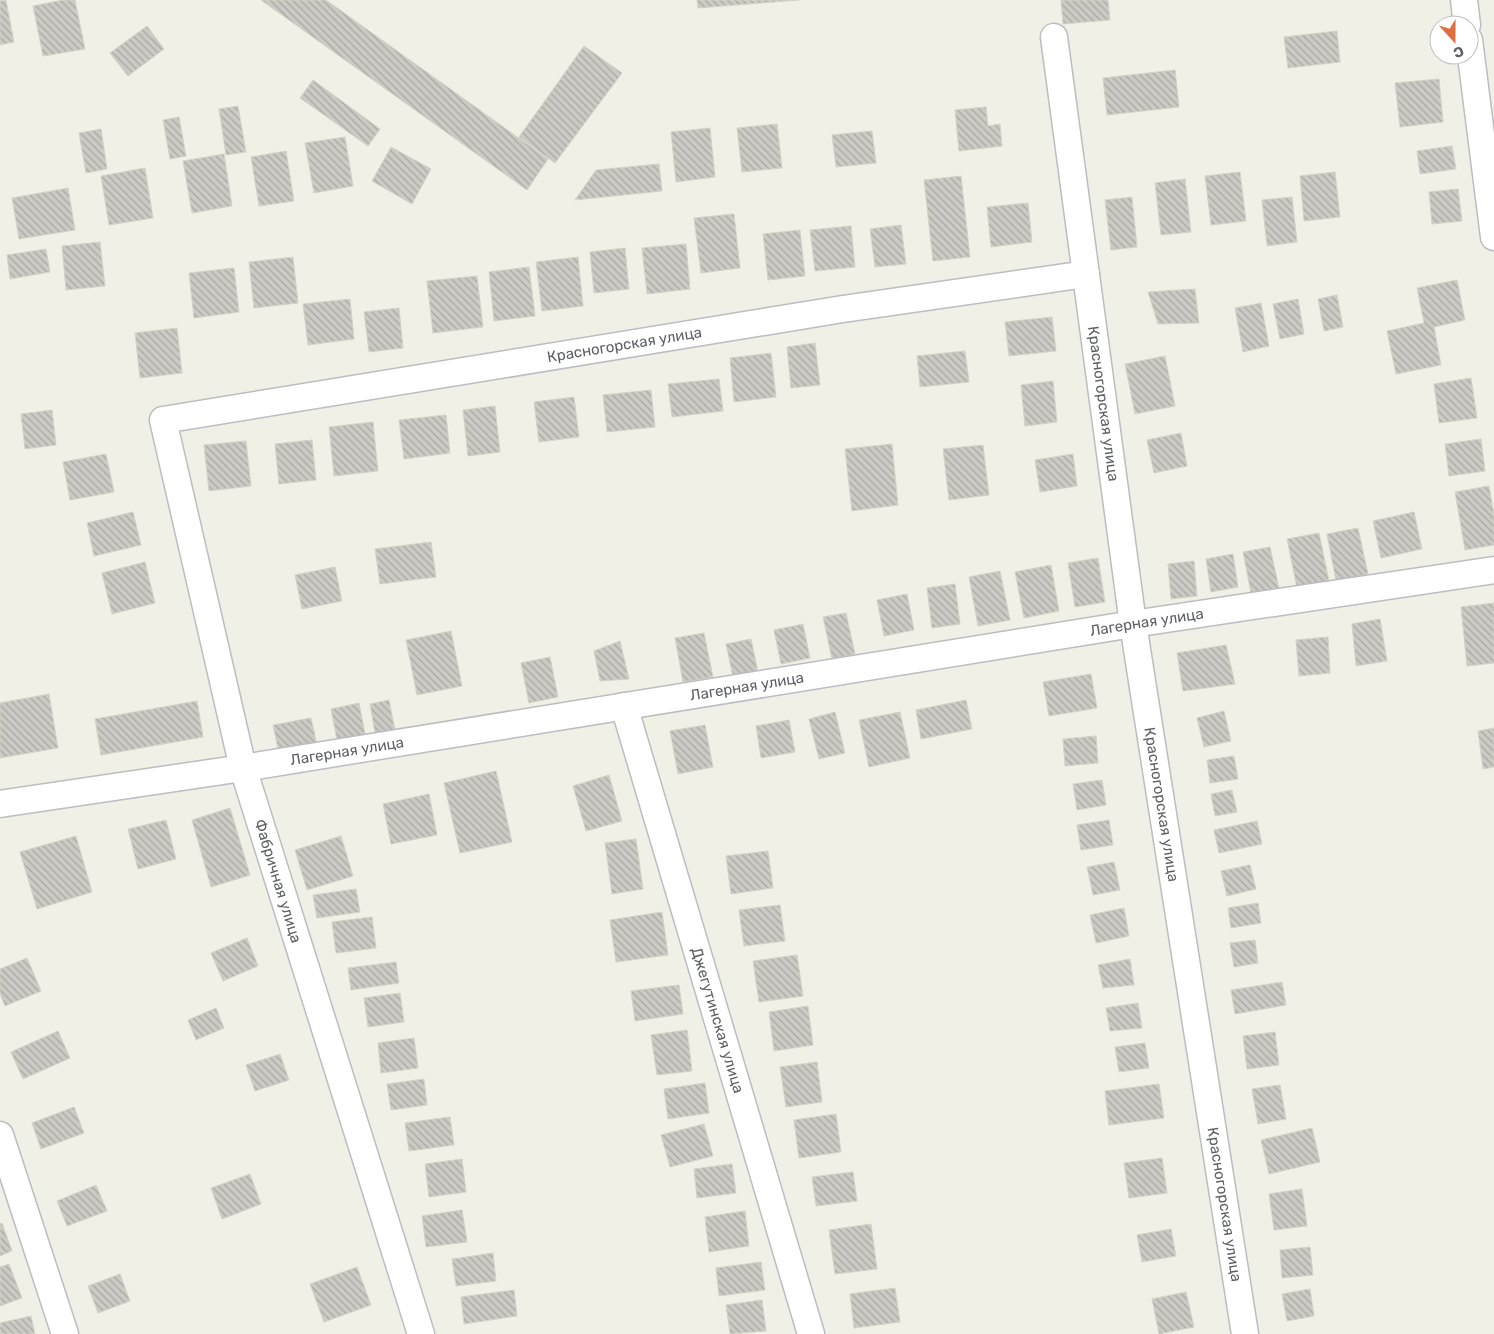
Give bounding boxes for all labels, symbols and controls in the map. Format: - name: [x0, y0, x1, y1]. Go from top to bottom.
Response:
- north arrow: [1429, 15, 1479, 65]
- text: С: [1451, 42, 1466, 61]
- street label: Красногорская улица: [546, 323, 703, 366]
- street label: Красногорская улица: [1084, 325, 1123, 482]
- street label: Лагерная улица: [1088, 605, 1205, 640]
- street label: Лагерная улица: [689, 668, 805, 705]
- street label: Красногорская улица: [1140, 726, 1183, 883]
- street label: Лагерная улица: [289, 733, 405, 769]
- street label: Фабричная улица: [251, 817, 305, 945]
- street label: Джегутинская улица: [687, 945, 748, 1095]
- street label: Красногорская улица: [1203, 1126, 1246, 1283]

